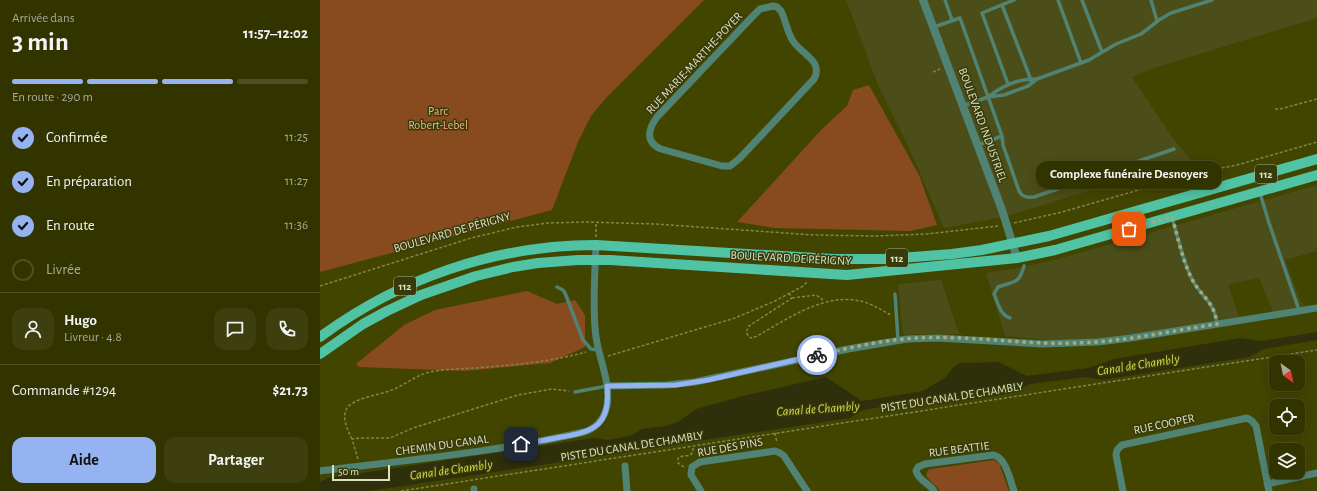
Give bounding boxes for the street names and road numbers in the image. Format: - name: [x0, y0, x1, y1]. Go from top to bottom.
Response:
- street label: RUE MARIE-MARTHE-POYER: [644, 10, 744, 116]
- street label: BOULEVARD INDUSTRIEL: [957, 66, 1009, 184]
- road number: 112: [1255, 165, 1277, 183]
- street label: BOULEVARD DE PÉRIGNY: [392, 208, 513, 254]
- street label: BOULEVARD DE PÉRIGNY: [730, 248, 853, 267]
- road number: 112: [886, 249, 908, 267]
- road number: 112: [394, 277, 416, 295]
- street label: PISTE DU CANAL DE CHAMBLY: [880, 380, 1025, 414]
- street label: RUE COOPER: [1132, 412, 1196, 436]
- street label: PISTE DU CANAL DE CHAMBLY: [560, 429, 705, 463]
- street label: CHEMIN DU CANAL: [395, 433, 489, 457]
- street label: RUE DES PINS: [696, 435, 764, 459]
- street label: RUE BEATTIE: [928, 439, 990, 459]

